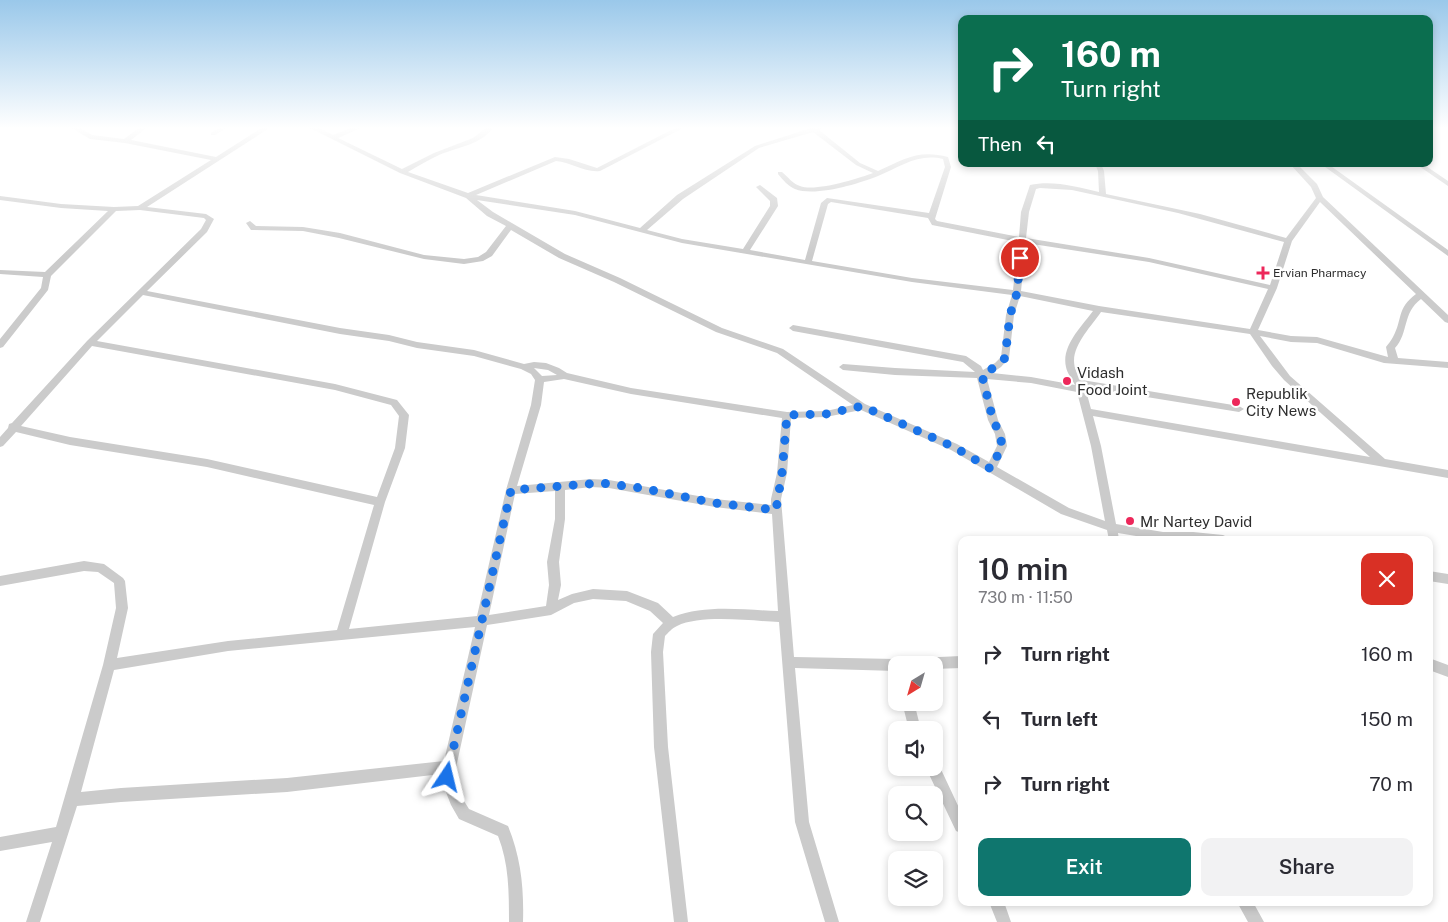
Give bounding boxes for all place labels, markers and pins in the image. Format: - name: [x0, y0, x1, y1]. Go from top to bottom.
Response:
- pin: [999, 237, 1041, 279]
- place label: Ervian Pharmacy: [1273, 266, 1367, 280]
- marker: Ervian Pharmacy: [1257, 267, 1269, 279]
- place label: Vidash Food Joint: [1077, 364, 1148, 398]
- marker: Vidash Food Joint: [1061, 375, 1073, 387]
- place label: Republik City News: [1246, 385, 1316, 419]
- marker: Republik City News: [1230, 396, 1242, 408]
- place label: Mr Nartey David: [1140, 513, 1252, 530]
- marker: Mr Nartey David: [1124, 515, 1136, 527]

